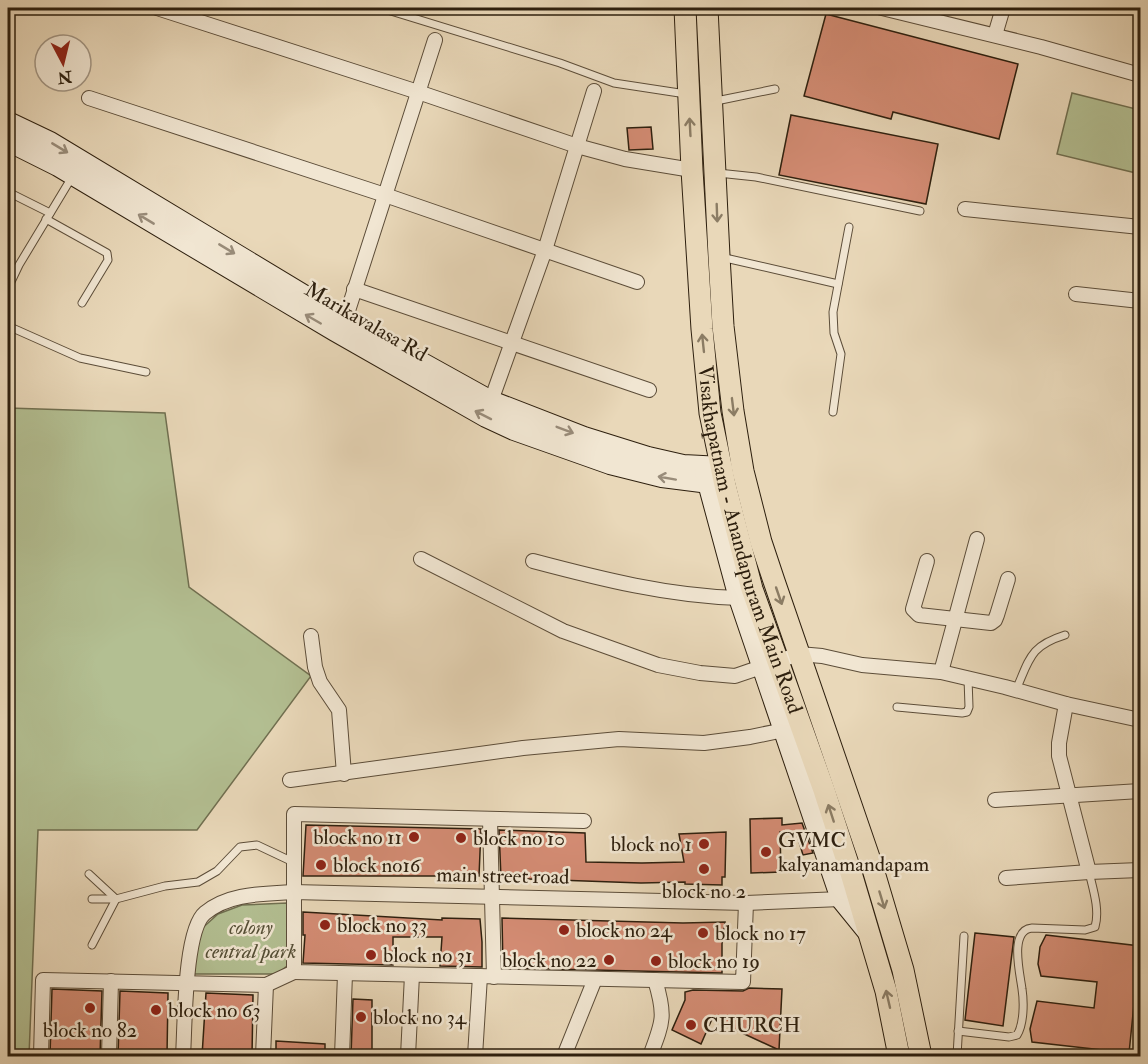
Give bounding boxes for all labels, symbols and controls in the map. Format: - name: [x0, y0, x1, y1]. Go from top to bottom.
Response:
- north arrow: [33, 33, 93, 93]
- text: N: [56, 66, 74, 88]
- one-way arrow: [684, 118, 695, 138]
- one-way arrow: [51, 143, 68, 155]
- one-way arrow: [711, 202, 722, 222]
- one-way arrow: [138, 212, 155, 224]
- one-way arrow: [218, 243, 235, 255]
- street label: Marikavalasa Rd: [300, 276, 433, 368]
- one-way arrow: [305, 312, 322, 324]
- one-way arrow: [697, 333, 708, 353]
- street label: Visakhapatnam - Anandapuram Main Road: [692, 364, 809, 718]
- one-way arrow: [727, 397, 738, 416]
- one-way arrow: [474, 409, 492, 420]
- one-way arrow: [555, 425, 573, 436]
- one-way arrow: [657, 472, 677, 483]
- one-way arrow: [774, 586, 785, 605]
- one-way arrow: [825, 804, 836, 823]
- place label: block no 11: [313, 824, 402, 851]
- place label: block no 10: [473, 825, 565, 852]
- place label: GVMC kalyanamandapam: [778, 827, 929, 878]
- marker: block no 11: [407, 830, 421, 844]
- marker: block no 10: [454, 831, 468, 845]
- place label: block no 1: [611, 831, 692, 858]
- marker: block no 1: [697, 837, 711, 851]
- marker: GVMC kalyanamandapam: [759, 845, 773, 859]
- place label: block no16: [333, 852, 422, 879]
- marker: block no16: [314, 858, 328, 872]
- street label: main street road: [436, 861, 570, 891]
- marker: block no 2: [697, 862, 711, 876]
- place label: block no 2: [662, 878, 746, 905]
- one-way arrow: [877, 890, 888, 909]
- place label: block no 33: [337, 912, 427, 939]
- park label: colony central park: [206, 914, 296, 965]
- place label: block no 24: [576, 917, 673, 944]
- marker: block no 33: [318, 918, 332, 932]
- place label: block no 17: [715, 920, 806, 947]
- marker: block no 24: [557, 923, 571, 937]
- marker: block no 17: [696, 926, 710, 940]
- place label: block no 31: [383, 942, 472, 969]
- place label: block no 22: [502, 947, 597, 974]
- marker: block no 31: [364, 948, 378, 962]
- place label: block no 19: [668, 948, 760, 975]
- marker: block no 22: [602, 953, 616, 967]
- marker: block no 19: [649, 954, 663, 968]
- one-way arrow: [881, 990, 893, 1009]
- place label: block no 63: [168, 997, 260, 1024]
- marker: block no 82: [83, 1001, 97, 1015]
- marker: block no 63: [149, 1003, 163, 1017]
- place label: block no 34: [373, 1004, 468, 1031]
- marker: block no 34: [354, 1010, 368, 1024]
- place label: CHURCH: [703, 1012, 800, 1039]
- place label: block no 82: [43, 1017, 137, 1044]
- marker: CHURCH: [684, 1018, 698, 1032]

